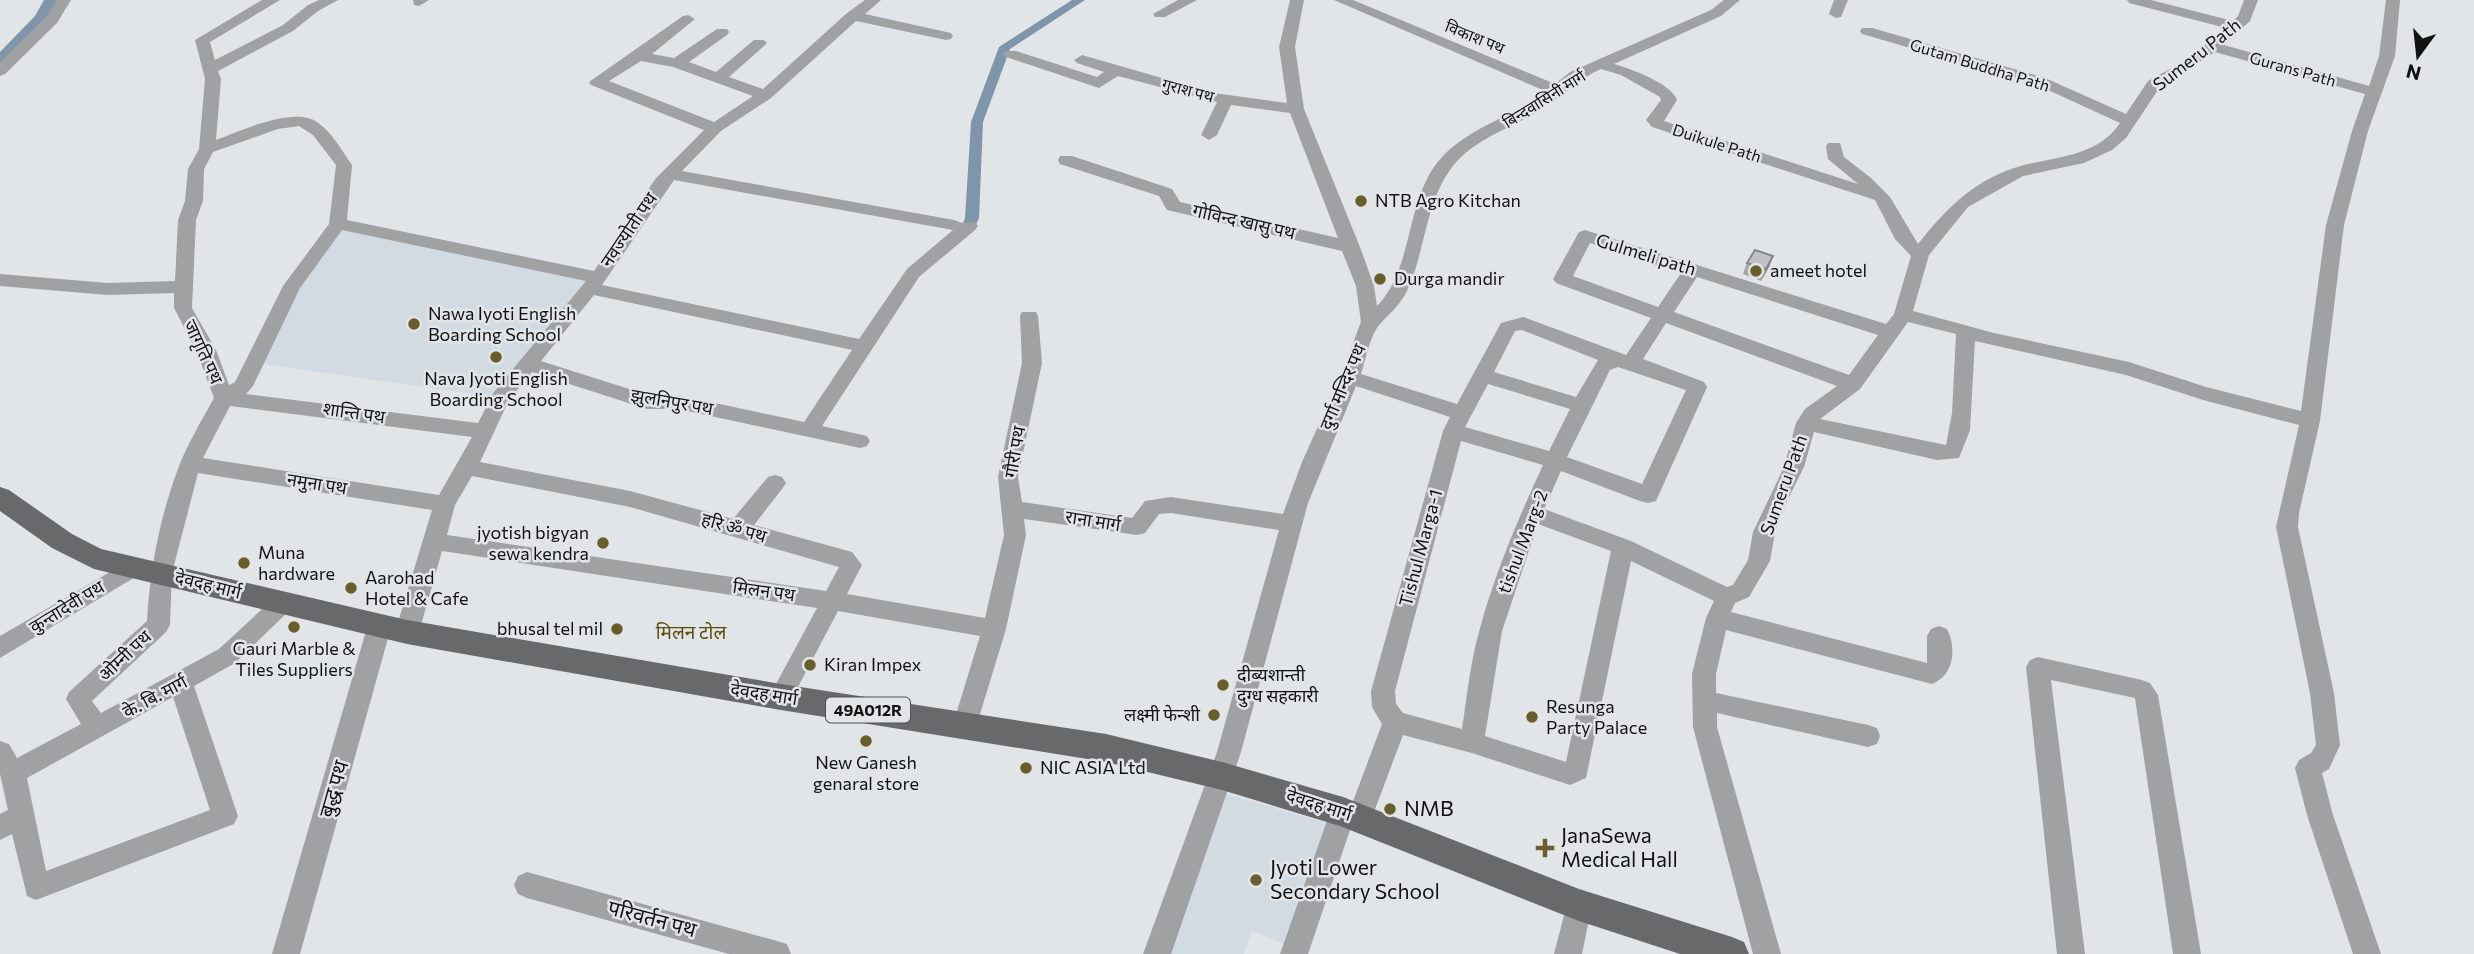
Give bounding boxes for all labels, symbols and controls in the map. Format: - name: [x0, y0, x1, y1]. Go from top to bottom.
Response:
- street label: Sumeru Path: [2148, 13, 2244, 95]
- street label: विकाश पथ: [1443, 16, 1509, 57]
- north arrow: [2383, 21, 2453, 91]
- street label: Gutam Buddha Path: [1908, 34, 2052, 95]
- street label: Gurans Path: [2248, 47, 2338, 90]
- text: N: [2404, 60, 2423, 86]
- street label: बिन्दवासिनी मार्ग: [1499, 65, 1589, 131]
- street label: गुराश पथ: [1160, 73, 1217, 108]
- street label: Duikule Path: [1670, 119, 1764, 166]
- street label: नवज्योती पथ: [595, 187, 661, 271]
- place label: NTB Agro Kitchan: [1375, 189, 1521, 211]
- marker: NTB Agro Kitchan: [1353, 193, 1369, 209]
- street label: गोविन्द खासु पथ: [1190, 199, 1298, 246]
- street label: Gulmeli path: [1594, 228, 1699, 280]
- place label: ameet hotel: [1770, 259, 1867, 281]
- marker: ameet hotel: [1748, 263, 1764, 279]
- place label: Durga mandir: [1394, 267, 1505, 289]
- marker: Durga mandir: [1372, 271, 1388, 287]
- place label: Nawa Iyoti English Boarding School: [428, 302, 576, 345]
- street label: जागृति पथ: [178, 316, 229, 388]
- marker: Nawa Iyoti English Boarding School: [406, 316, 422, 332]
- street label: दुर्गा मन्दिर पथ: [1314, 340, 1372, 434]
- marker: Nava Jyoti English Boarding School: [488, 349, 504, 365]
- place label: Nava Jyoti English Boarding School: [424, 367, 568, 410]
- street label: झुलनिपुर पथ: [629, 383, 716, 421]
- street label: शान्ति पथ: [322, 397, 387, 427]
- street label: गौरी पथ: [999, 424, 1029, 479]
- street label: Sumeru Path: [1755, 432, 1811, 538]
- street label: नमुना पथ: [285, 467, 349, 501]
- street label: Tishul Marga-1: [1394, 487, 1446, 609]
- street label: tishul Marg-2: [1492, 487, 1552, 597]
- street label: राना मार्ग: [1064, 505, 1123, 535]
- street label: हरि ॐ पथ: [699, 507, 770, 547]
- place label: jyotish bigyan sewa kendra: [477, 521, 589, 564]
- marker: jyotish bigyan sewa kendra: [595, 535, 611, 551]
- place label: Muna hardware: [258, 541, 335, 584]
- marker: Muna hardware: [236, 555, 252, 571]
- street label: देवदह मार्ग: [173, 565, 245, 603]
- place label: Aarohad Hotel & Cafe: [365, 566, 468, 609]
- street label: कुन्तादेवी पथ: [25, 575, 109, 639]
- street label: मिलन पथ: [732, 575, 797, 605]
- marker: Aarohad Hotel & Cafe: [343, 580, 359, 596]
- place label: bhusal tel mil: [497, 617, 603, 639]
- marker: Gauri Marble & Tiles Suppliers: [286, 619, 302, 635]
- district label: मिलन टोल: [656, 620, 727, 643]
- marker: bhusal tel mil: [609, 621, 625, 637]
- street label: ओम्नी पथ: [93, 625, 156, 685]
- place label: Gauri Marble & Tiles Suppliers: [233, 637, 355, 680]
- place label: Kiran Impex: [824, 653, 922, 675]
- marker: Kiran Impex: [802, 657, 818, 673]
- place label: दीब्यशान्ती दुग्ध सहकारी: [1237, 663, 1319, 708]
- street label: के. बि. मार्ग: [119, 670, 191, 722]
- street label: देवदह मार्ग: [729, 677, 800, 709]
- marker: दीब्यशान्ती दुग्ध सहकारी: [1215, 677, 1231, 693]
- place label: Resunga Party Palace: [1546, 695, 1647, 738]
- road number: 49A012R: [826, 698, 910, 722]
- place label: लक्ष्मी फेन्शी: [1124, 703, 1200, 725]
- marker: लक्ष्मी फेन्शी: [1206, 707, 1222, 723]
- marker: Resunga Party Palace: [1524, 709, 1540, 725]
- marker: New Ganesh genaral store: [858, 733, 874, 749]
- place label: New Ganesh genaral store: [813, 751, 919, 794]
- place label: NIC ASIA Ltd: [1040, 756, 1146, 778]
- street label: बुद्ध पथ: [313, 757, 355, 821]
- marker: NIC ASIA Ltd: [1018, 760, 1034, 776]
- street label: देवदह मार्ग: [1284, 783, 1356, 825]
- place label: NMB: [1404, 795, 1454, 820]
- marker: NMB: [1382, 801, 1398, 817]
- place label: JanaSewa Medical Hall: [1561, 822, 1678, 871]
- marker: JanaSewa Medical Hall: [1535, 838, 1555, 858]
- place label: Jyoti Lower Secondary School: [1270, 854, 1440, 903]
- marker: Jyoti Lower Secondary School: [1248, 872, 1264, 888]
- street label: परिवर्तन पथ: [605, 894, 700, 942]

